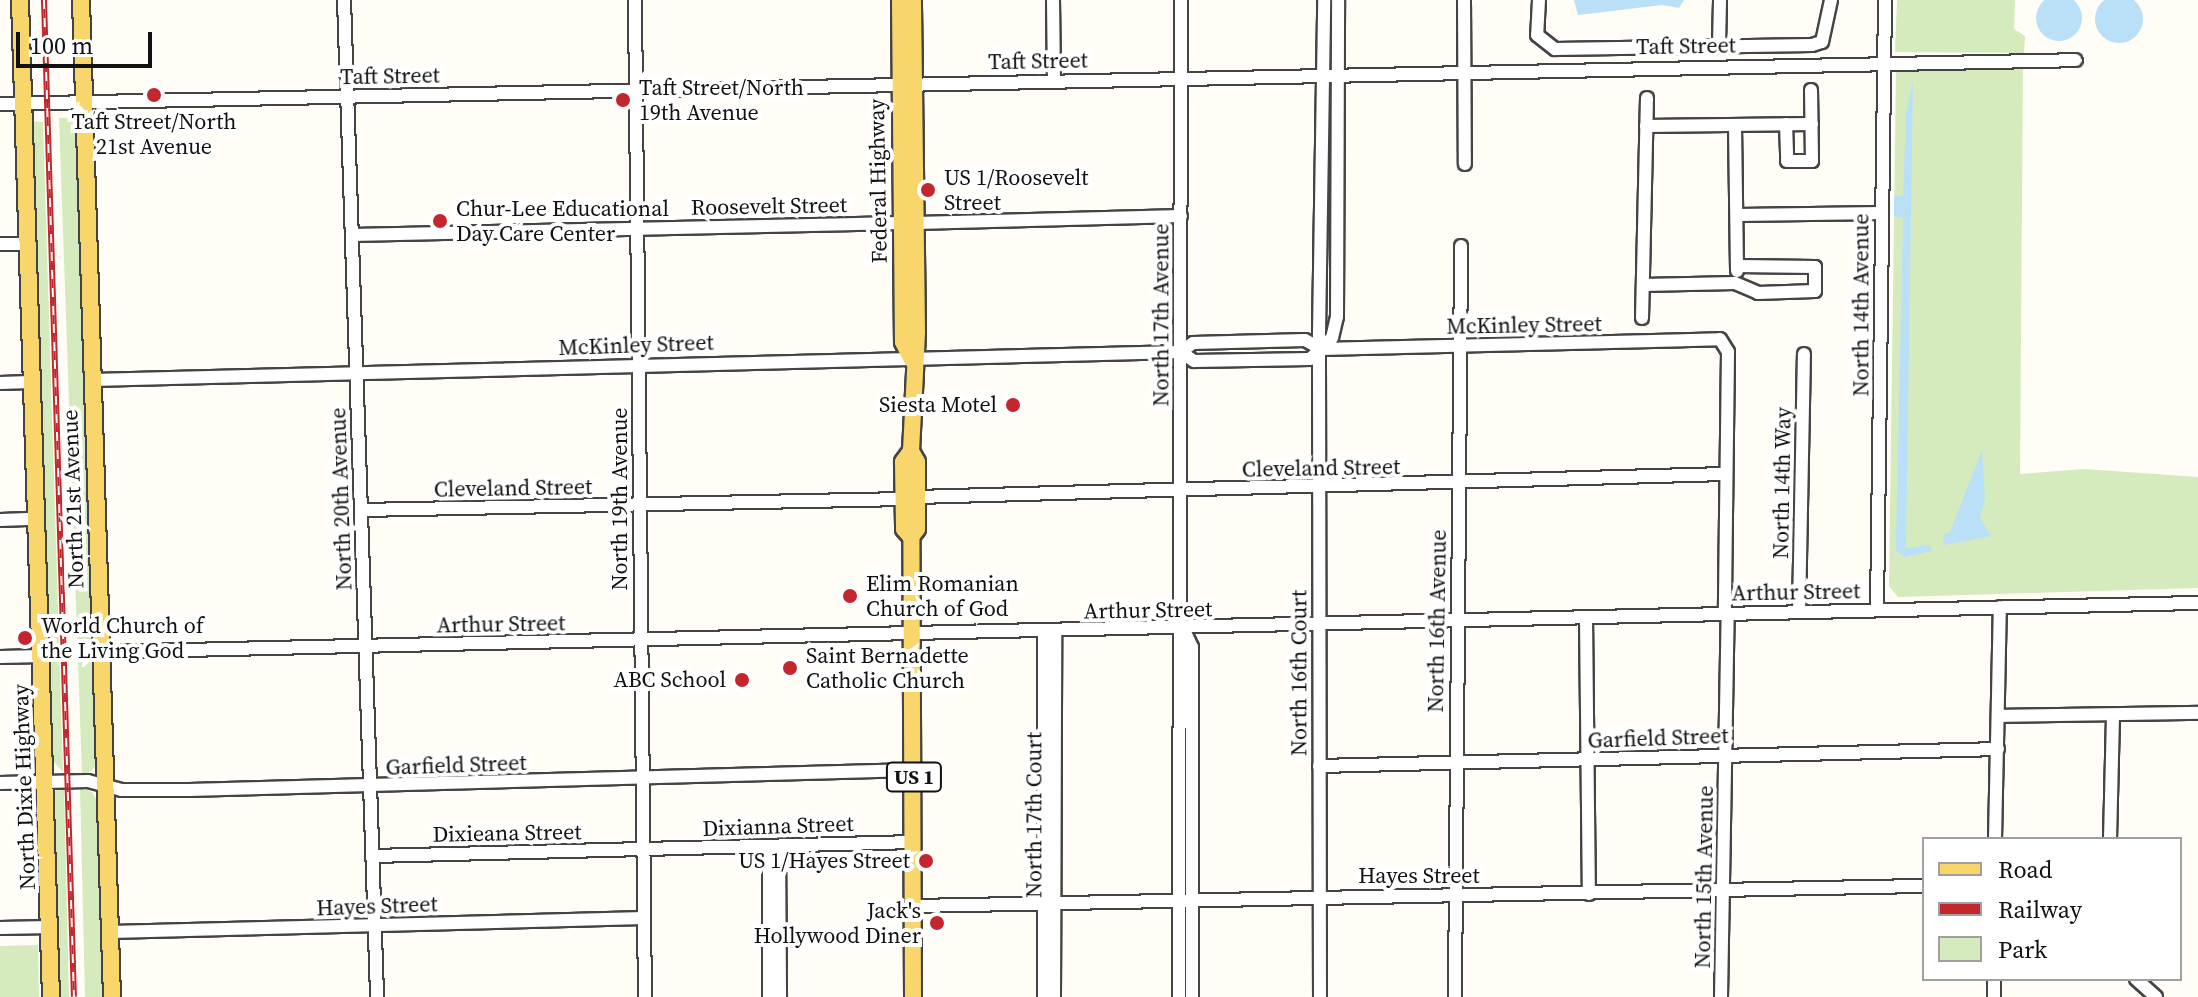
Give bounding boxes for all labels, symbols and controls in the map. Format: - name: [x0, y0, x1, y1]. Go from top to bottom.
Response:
- scale bar: [20, 16, 156, 66]
- text: 100 m: [30, 29, 93, 62]
- street label: Taft Street: [1636, 32, 1736, 60]
- street label: Taft Street: [988, 47, 1088, 75]
- street label: Taft Street: [340, 62, 440, 90]
- place label: Taft Street/North 19th Avenue: [639, 74, 804, 126]
- marker: Taft Street/North 21st Avenue: [145, 86, 163, 104]
- marker: Taft Street/North 19th Avenue: [614, 91, 632, 109]
- street label: Federal Highway: [863, 98, 893, 264]
- place label: Taft Street/North 21st Avenue: [71, 108, 237, 160]
- place label: US 1/Roosevelt Street: [944, 164, 1088, 216]
- marker: US 1/Roosevelt Street: [919, 181, 937, 199]
- street label: Roosevelt Street: [691, 191, 847, 221]
- place label: Chur-Lee Educational Day Care Center: [456, 195, 669, 246]
- marker: Chur-Lee Educational Day Care Center: [431, 212, 449, 230]
- street label: North 14th Avenue: [1848, 214, 1874, 396]
- street label: North 17th Avenue: [1148, 224, 1174, 406]
- street label: McKinley Street: [1446, 310, 1602, 340]
- street label: McKinley Street: [558, 329, 714, 361]
- place label: Siesta Motel: [879, 392, 997, 418]
- marker: Siesta Motel: [1004, 396, 1022, 414]
- street label: North 14th Way: [1767, 406, 1797, 560]
- street label: North 20th Avenue: [325, 407, 357, 591]
- street label: North 19th Avenue: [607, 408, 633, 590]
- street label: North 21st Avenue: [57, 409, 89, 589]
- street label: Cleveland Street: [1242, 453, 1400, 483]
- street label: Cleveland Street: [434, 473, 592, 503]
- street label: North 16th Avenue: [1422, 529, 1452, 713]
- place label: Elim Romanian Church of God: [866, 570, 1019, 622]
- street label: Arthur Street: [1731, 578, 1861, 606]
- marker: Elim Romanian Church of God: [841, 587, 859, 605]
- street label: North 16th Court: [1286, 590, 1312, 756]
- street label: Arthur Street: [1083, 596, 1213, 624]
- street label: Arthur Street: [436, 610, 566, 638]
- place label: World Church of the Living God: [41, 612, 204, 664]
- marker: World Church of the Living God: [16, 629, 34, 647]
- place label: Saint Bernadette Catholic Church: [806, 642, 969, 694]
- marker: Saint Bernadette Catholic Church: [781, 659, 799, 677]
- place label: ABC School: [614, 667, 726, 693]
- marker: ABC School: [733, 671, 751, 689]
- street label: North Dixie Highway: [7, 684, 41, 890]
- street label: Garfield Street: [1587, 722, 1729, 754]
- street label: North 17th Court: [1021, 732, 1047, 898]
- street label: Garfield Street: [385, 749, 527, 781]
- road number: US 1: [884, 761, 944, 793]
- street label: North 15th Avenue: [1689, 785, 1719, 969]
- street label: Dixianna Street: [702, 810, 854, 842]
- street label: Dixieana Street: [432, 819, 582, 847]
- legend: [1922, 837, 2182, 981]
- place label: US 1/Hayes Street: [738, 848, 910, 874]
- marker: US 1/Hayes Street: [917, 852, 935, 870]
- text: Road: [1998, 853, 2052, 886]
- street label: Hayes Street: [1358, 863, 1480, 889]
- street label: Hayes Street: [316, 891, 438, 921]
- text: Railway: [1998, 893, 2082, 926]
- place label: Jack's Hollywood Diner: [754, 897, 921, 948]
- marker: Jack's Hollywood Diner: [928, 914, 946, 932]
- text: Park: [1998, 933, 2047, 966]

